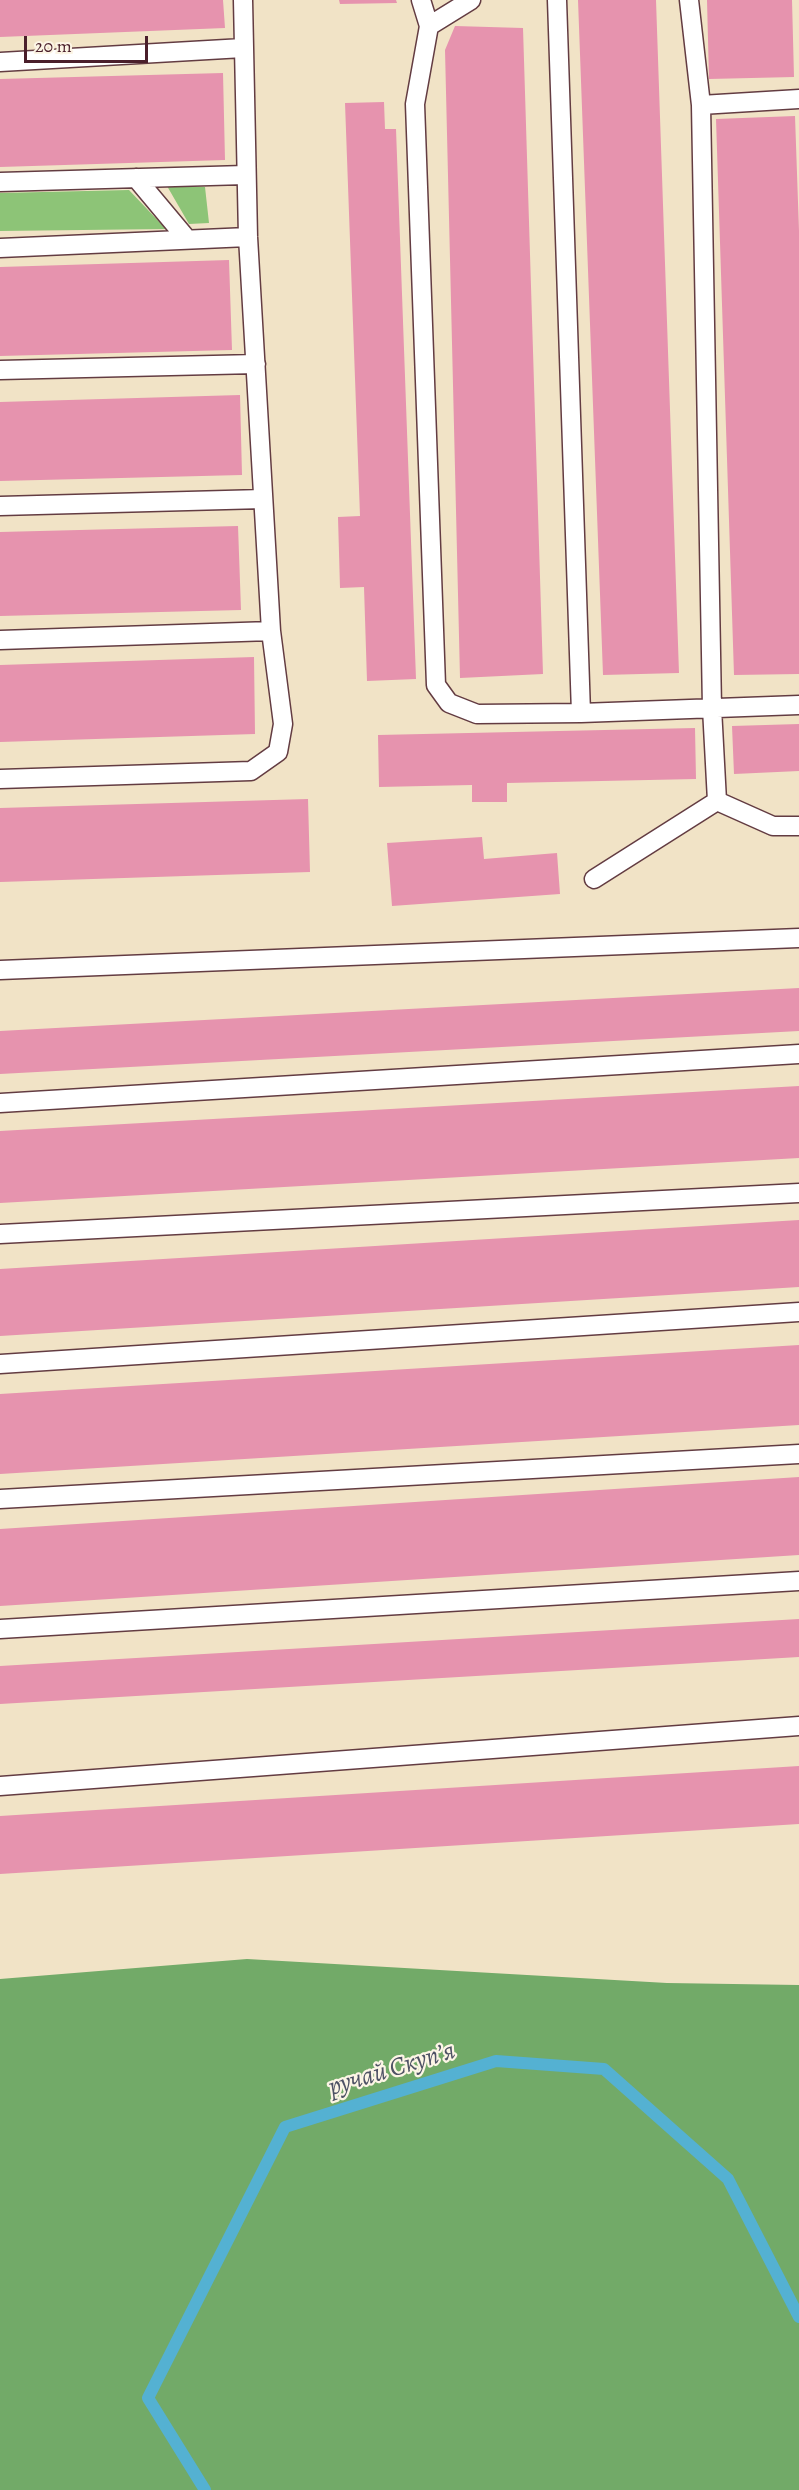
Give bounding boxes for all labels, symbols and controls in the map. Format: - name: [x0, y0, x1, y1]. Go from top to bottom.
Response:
- scale bar: [27, 24, 152, 62]
- text: 20 m: [35, 34, 72, 58]
- water label: ручай Скупʼя: [325, 2036, 459, 2104]

